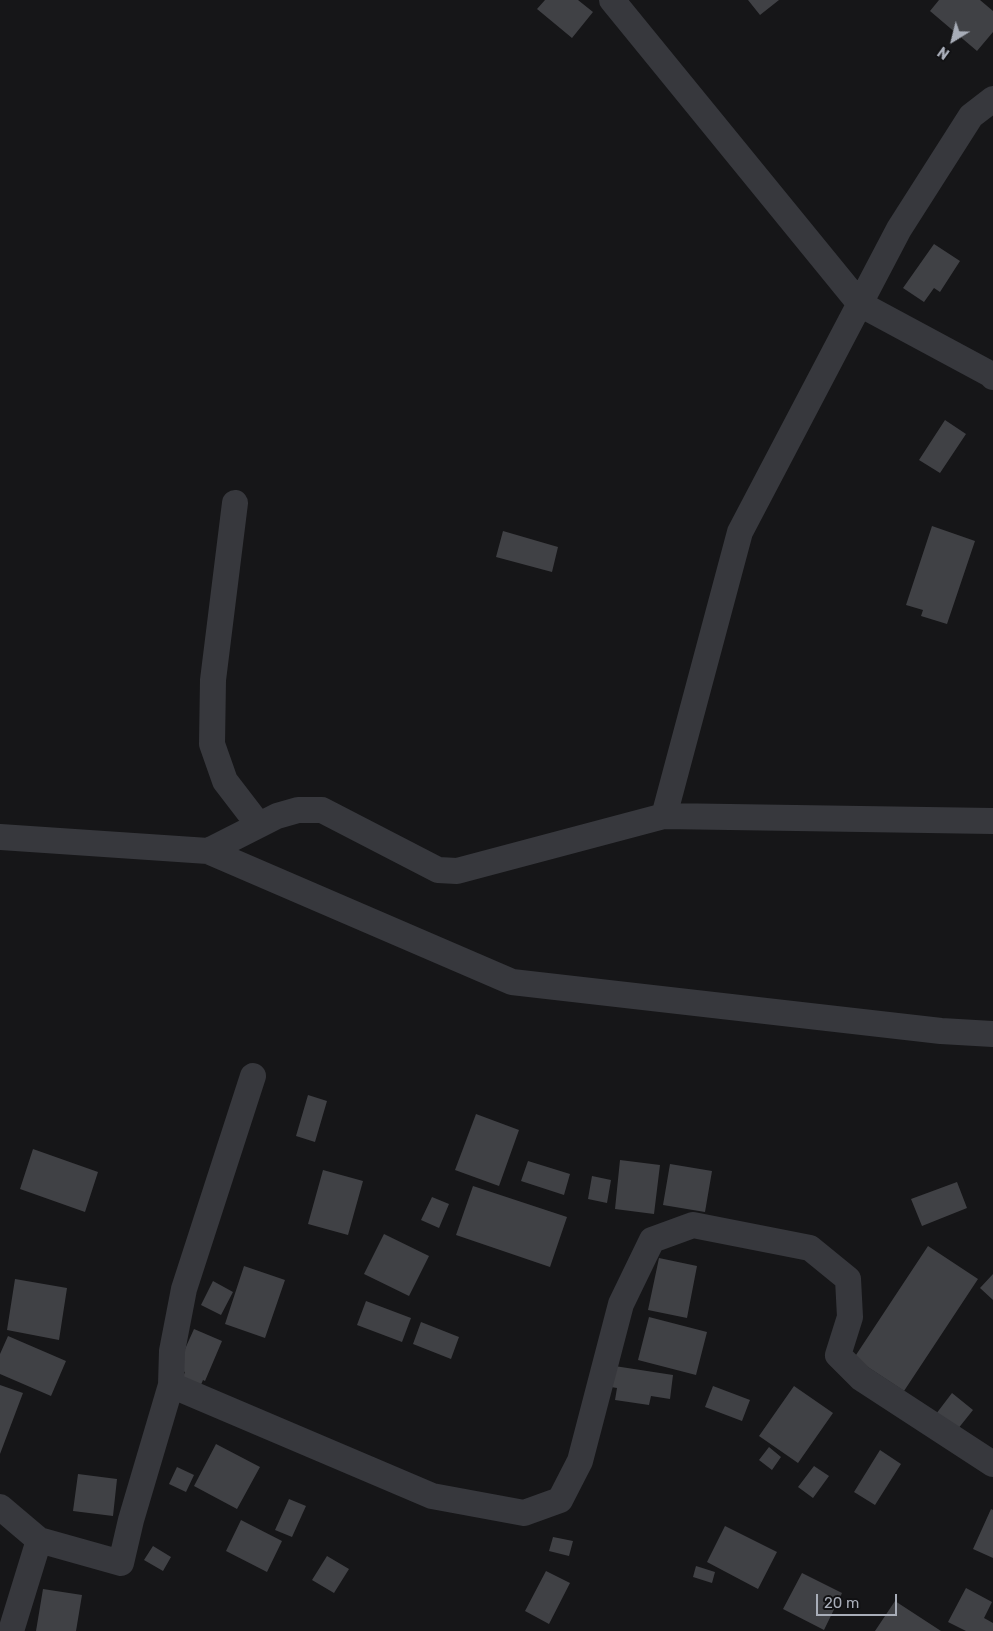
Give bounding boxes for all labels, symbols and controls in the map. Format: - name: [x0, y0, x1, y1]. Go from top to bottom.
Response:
- north arrow: [928, 15, 978, 65]
- text: N: [935, 43, 953, 62]
- scale bar: [818, 1584, 899, 1616]
- text: 20 m: [824, 1594, 859, 1612]

